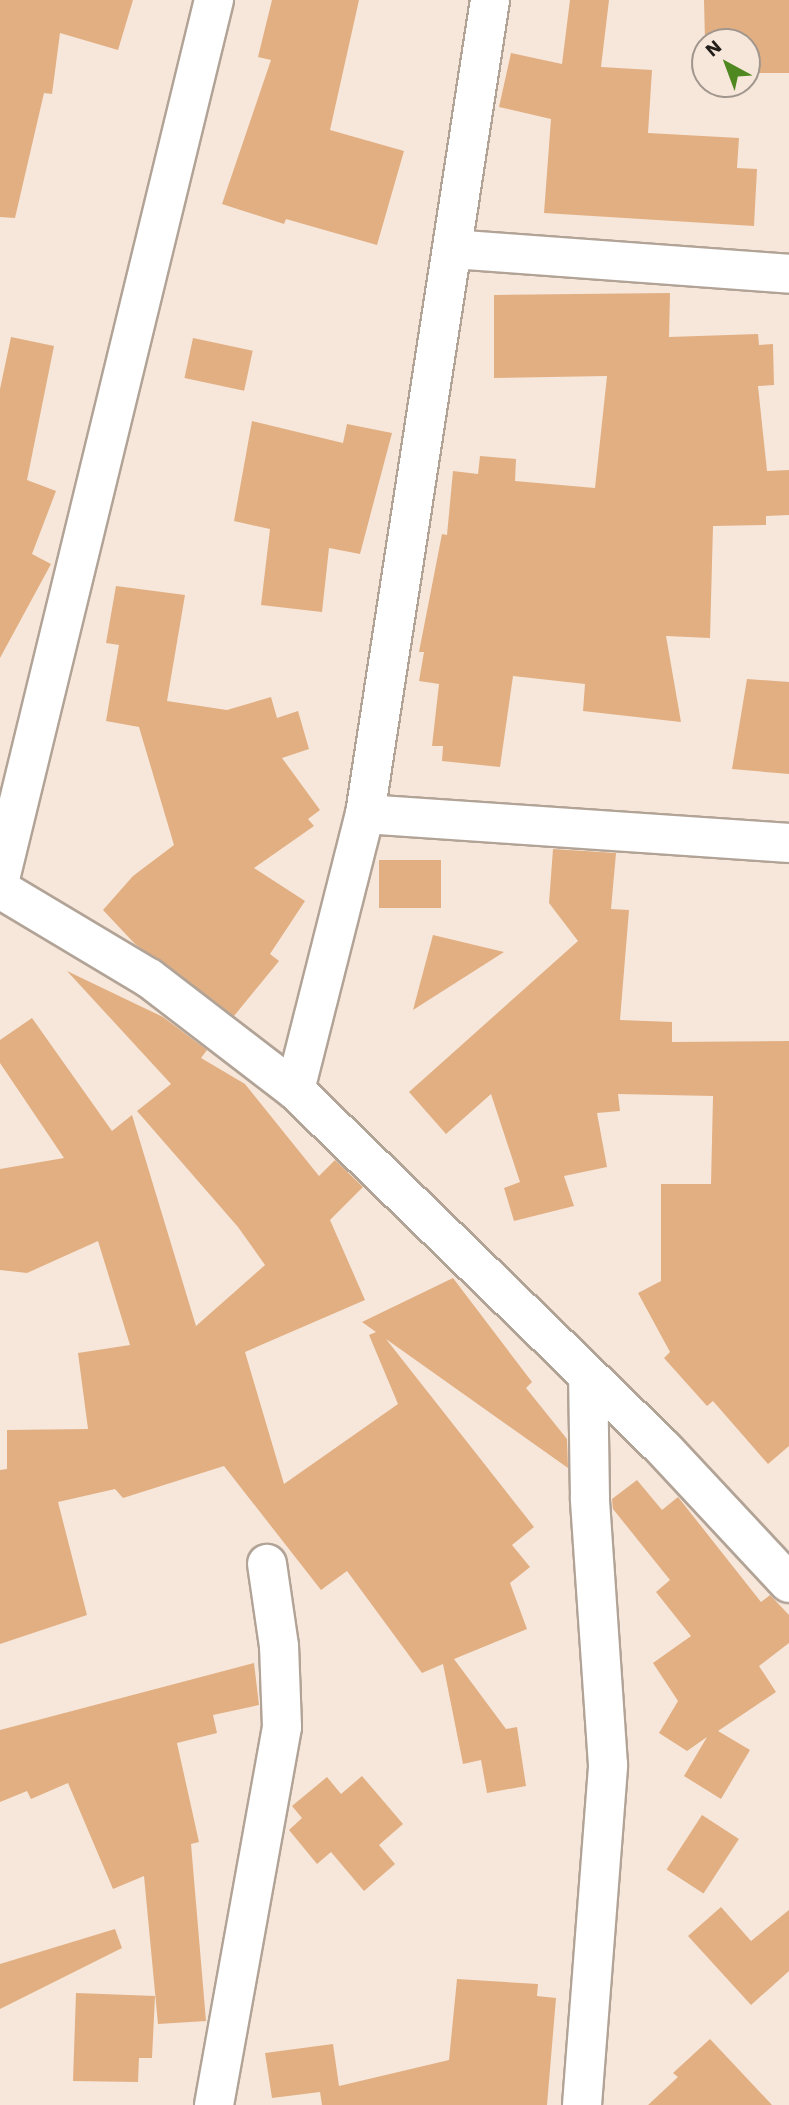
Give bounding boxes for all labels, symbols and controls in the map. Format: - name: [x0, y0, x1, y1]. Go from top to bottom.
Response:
- north arrow: [691, 28, 761, 98]
- text: N: [700, 35, 726, 62]

